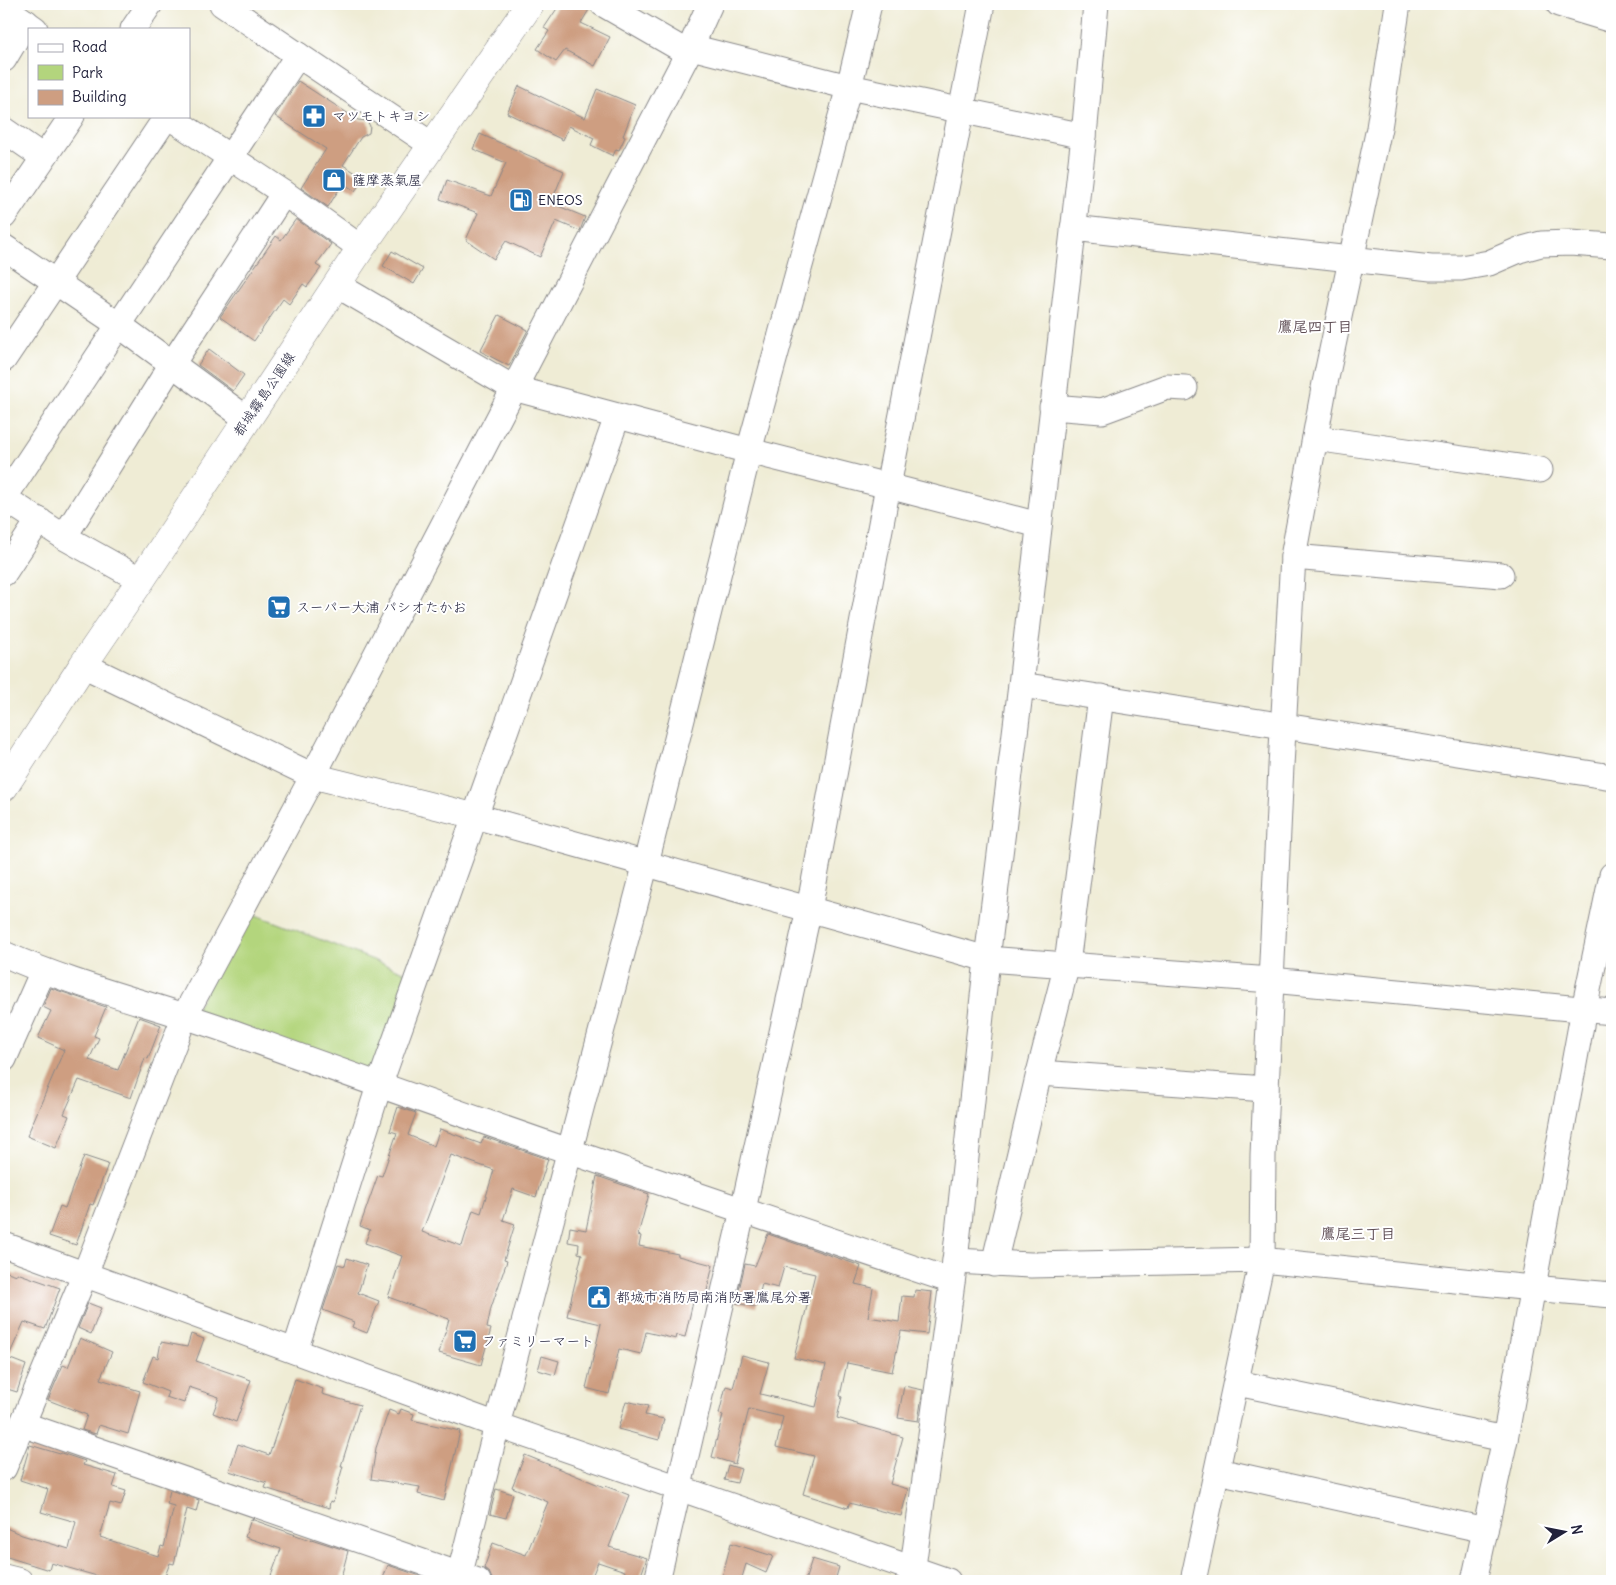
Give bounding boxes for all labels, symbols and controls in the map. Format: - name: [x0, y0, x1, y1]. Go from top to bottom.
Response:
- legend: [28, 28, 190, 118]
- text: Road: [72, 37, 107, 56]
- text: Park: [72, 63, 103, 82]
- text: Building: [72, 87, 127, 106]
- pharmacy icon: マツモトキヨシ: [301, 103, 327, 129]
- place label: マツモトキヨシ: [332, 107, 430, 125]
- shop icon: 薩摩蒸氣屋: [321, 167, 347, 193]
- place label: 薩摩蒸氣屋: [352, 171, 422, 189]
- fuel station icon: ENEOS: [508, 187, 534, 213]
- place label: ENEOS: [538, 191, 583, 209]
- district label: 鷹尾四丁目: [1277, 317, 1353, 336]
- street label: 都城霧島公園線: [229, 348, 299, 440]
- supermarket icon: スーパー大浦 パシオたかお: [266, 594, 292, 620]
- place label: スーパー大浦 パシオたかお: [296, 598, 467, 616]
- district label: 鷹尾三丁目: [1320, 1224, 1396, 1243]
- public building icon: 都城市消防局南消防署鷹尾分署: [586, 1284, 612, 1310]
- place label: 都城市消防局南消防署鷹尾分署: [616, 1288, 812, 1306]
- supermarket icon: ファミリーマート: [452, 1328, 478, 1354]
- place label: ファミリーマート: [482, 1332, 594, 1350]
- north arrow: [1538, 1508, 1588, 1558]
- text: N: [1567, 1523, 1587, 1536]

